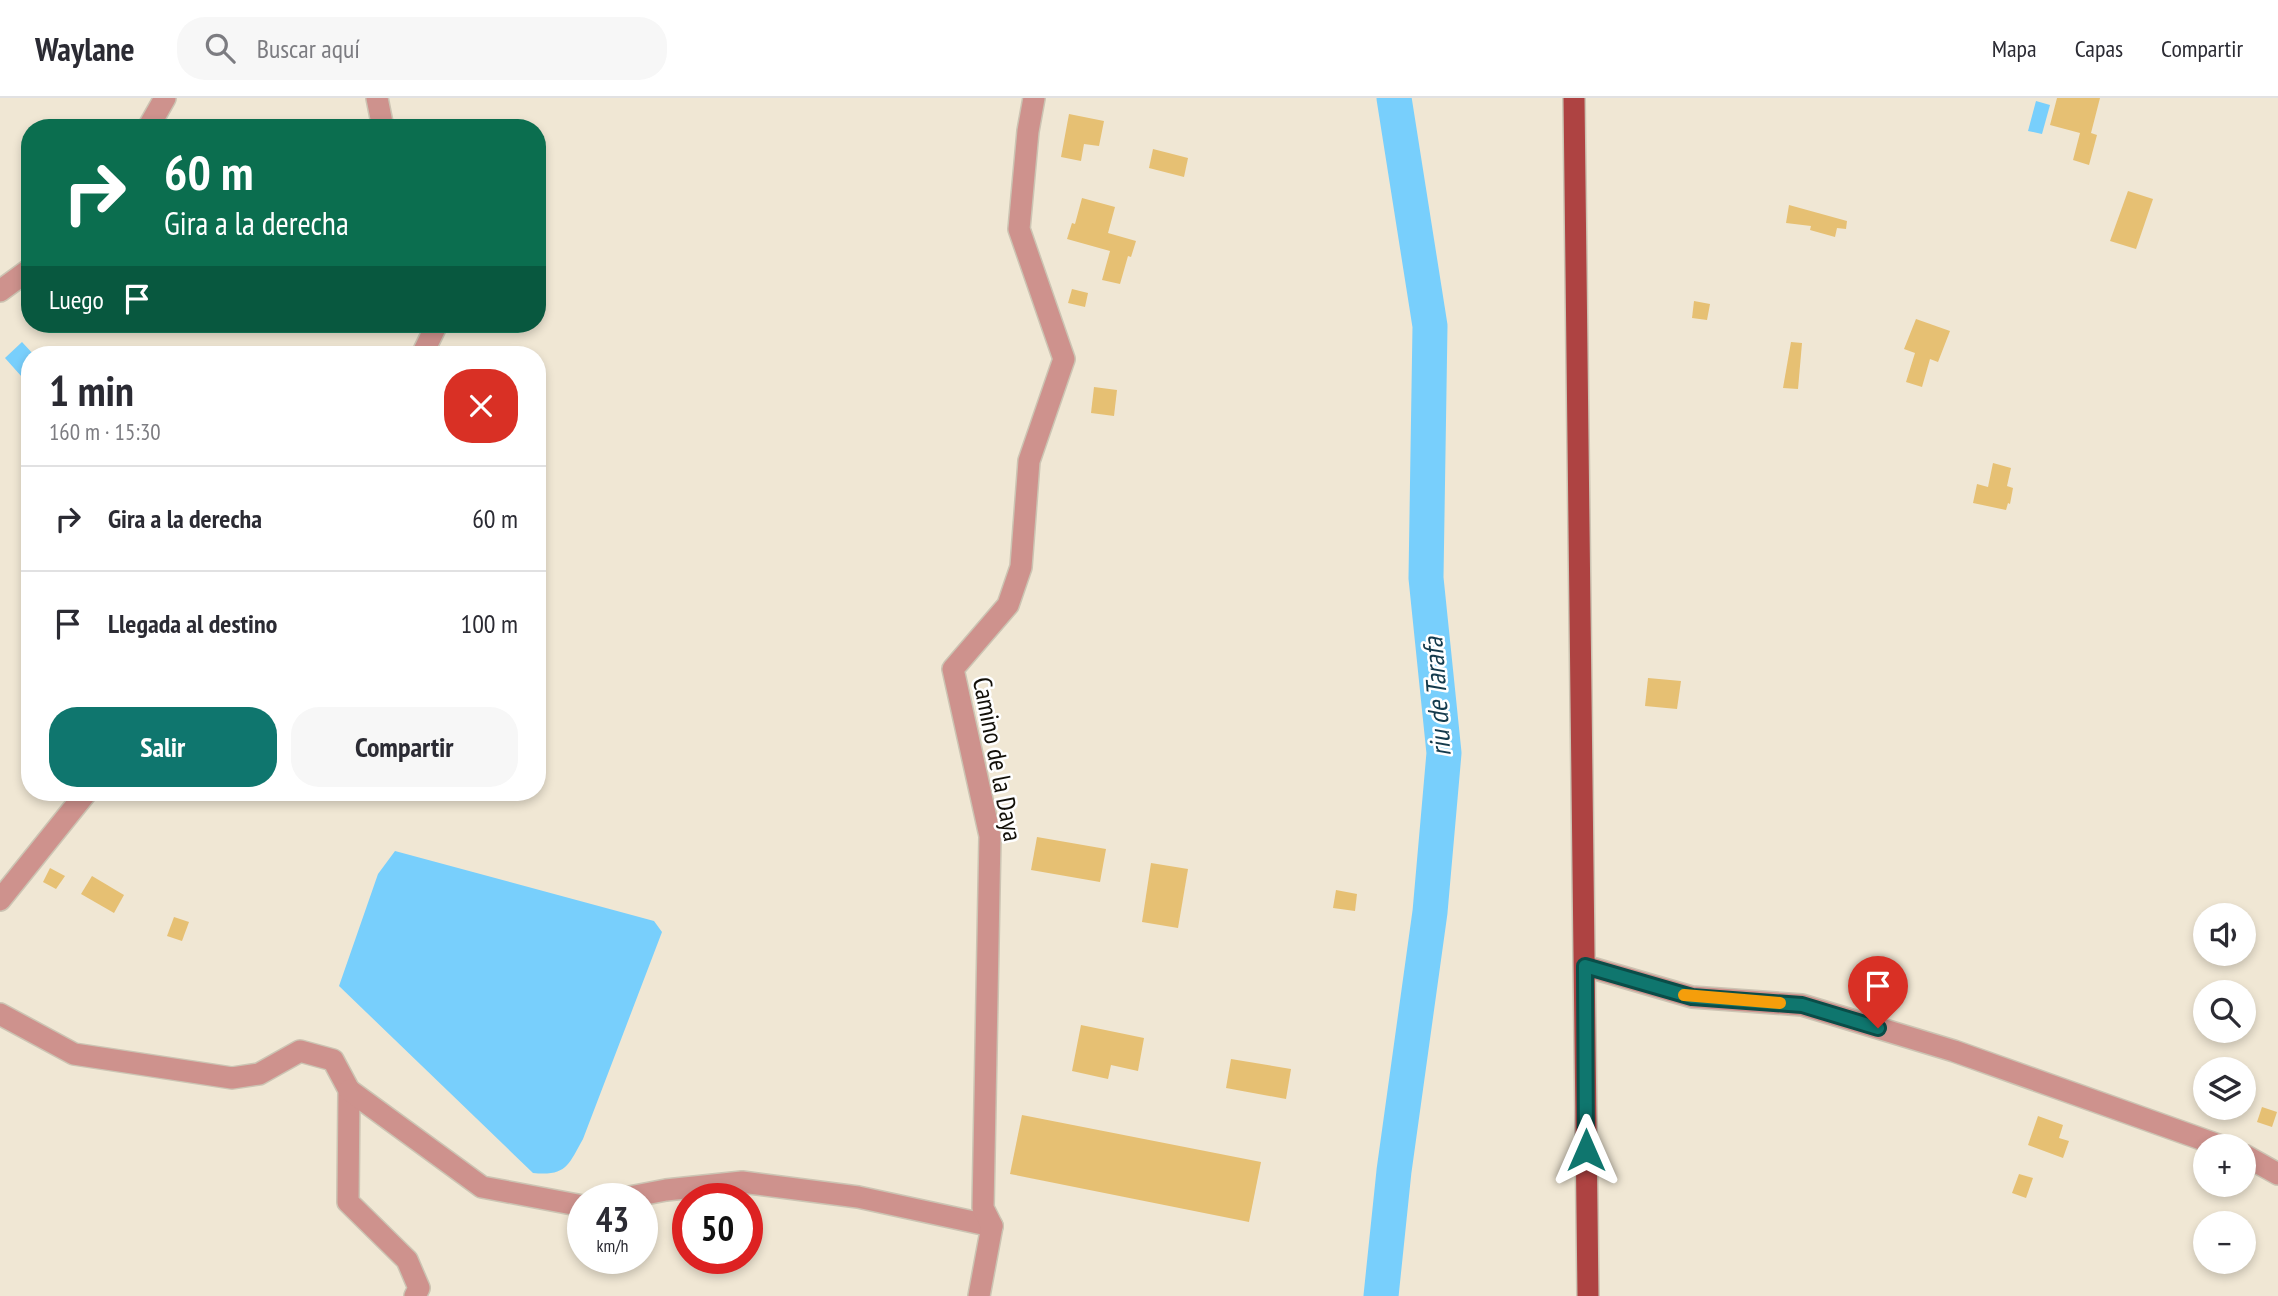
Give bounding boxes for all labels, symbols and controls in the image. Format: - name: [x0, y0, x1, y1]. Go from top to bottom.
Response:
- search box: [177, 17, 667, 80]
- text: Waylane: [35, 27, 135, 70]
- icon: search: [201, 29, 239, 67]
- text: Buscar aquí: [257, 32, 360, 65]
- text: Mapa: [1992, 33, 2037, 64]
- text: Capas: [2075, 33, 2123, 64]
- text: Compartir: [2161, 33, 2243, 64]
- text: 60 m: [164, 140, 253, 204]
- icon: right: [49, 147, 140, 238]
- text: Gira a la derecha: [164, 202, 349, 244]
- icon: arrive: [118, 280, 156, 318]
- text: Luego: [49, 283, 104, 316]
- text: 1 min: [49, 363, 134, 418]
- button: close: [444, 369, 518, 443]
- text: 160 m · 15:30: [49, 417, 161, 446]
- icon: right: [49, 500, 87, 538]
- text: Gira a la derecha: [108, 502, 262, 535]
- text: 60 m: [472, 502, 518, 535]
- icon: arrive: [49, 605, 87, 643]
- text: Llegada al destino: [108, 607, 277, 640]
- text: 100 m: [460, 607, 518, 640]
- water label: riu de Tarafa: [1413, 634, 1459, 758]
- street label: Camino de la Daya: [966, 674, 1030, 844]
- button: Salir: [49, 707, 277, 787]
- button: Compartir: [291, 707, 518, 787]
- map controls: [2193, 903, 2256, 1274]
- button: sound: [2193, 903, 2256, 966]
- pin: [1848, 956, 1908, 1028]
- icon: arrive: [1859, 967, 1897, 1005]
- button: search: [2193, 980, 2256, 1043]
- button: layers: [2193, 1057, 2256, 1120]
- position arrow: [1549, 1113, 1623, 1187]
- button: +: [2193, 1134, 2256, 1197]
- speed limit sign: 50: [672, 1183, 763, 1274]
- text: 43: [596, 1196, 629, 1242]
- button: −: [2193, 1211, 2256, 1274]
- text: km/h: [597, 1234, 628, 1257]

